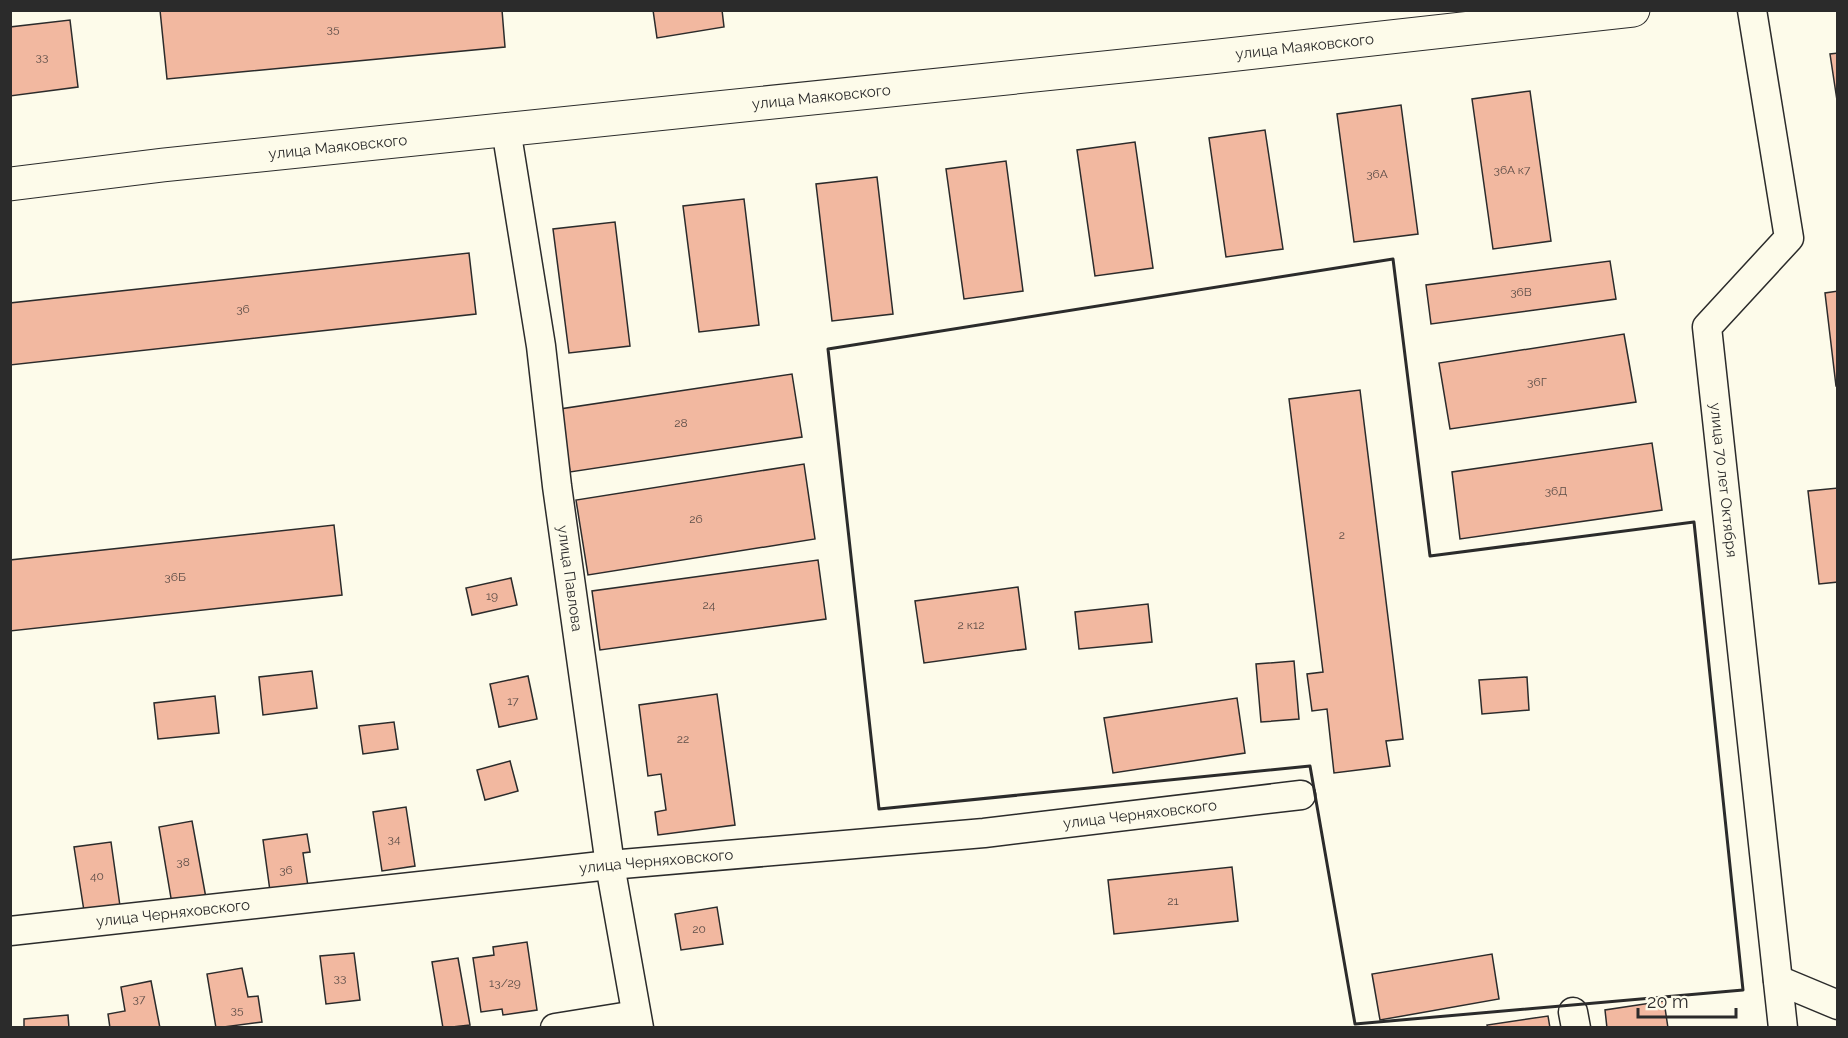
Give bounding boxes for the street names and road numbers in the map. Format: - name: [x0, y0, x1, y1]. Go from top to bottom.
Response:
- street label: улица Маяковского: [1234, 30, 1375, 63]
- street label: улица Маяковского: [751, 81, 892, 113]
- street label: улица Маяковского: [268, 131, 408, 163]
- street label: улица 70 лет Октября: [1706, 402, 1741, 558]
- street label: улица Павлова: [554, 524, 586, 633]
- street label: улица Черняховского: [1062, 796, 1218, 832]
- street label: улица Черняховского: [578, 845, 734, 877]
- street label: улица Черняховского: [95, 896, 251, 930]

